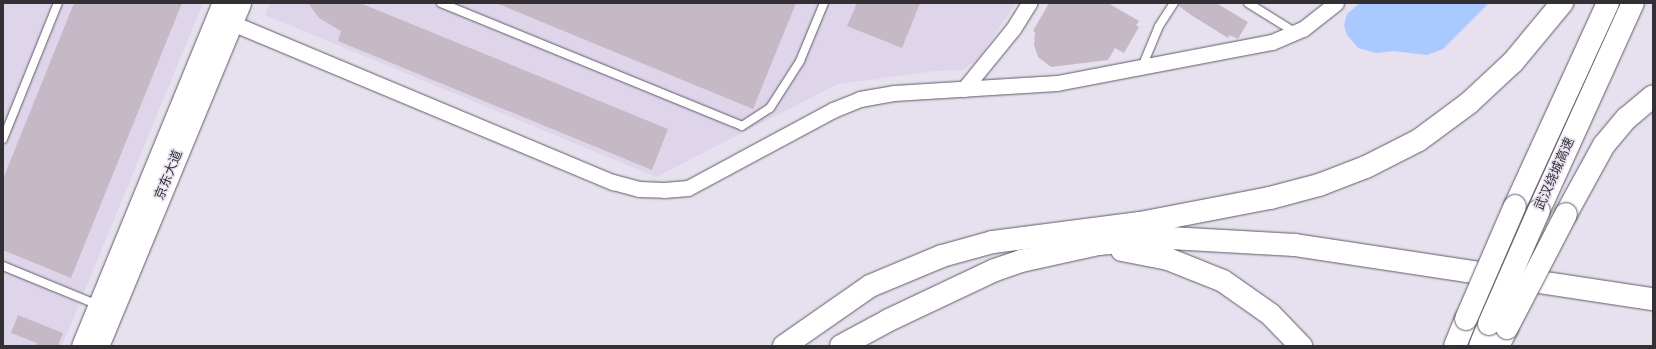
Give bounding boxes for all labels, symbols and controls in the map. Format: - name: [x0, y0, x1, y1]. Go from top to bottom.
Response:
- street label: 武汉绕城高速: [1532, 135, 1578, 213]
- street label: 京东大道: [152, 148, 186, 202]

